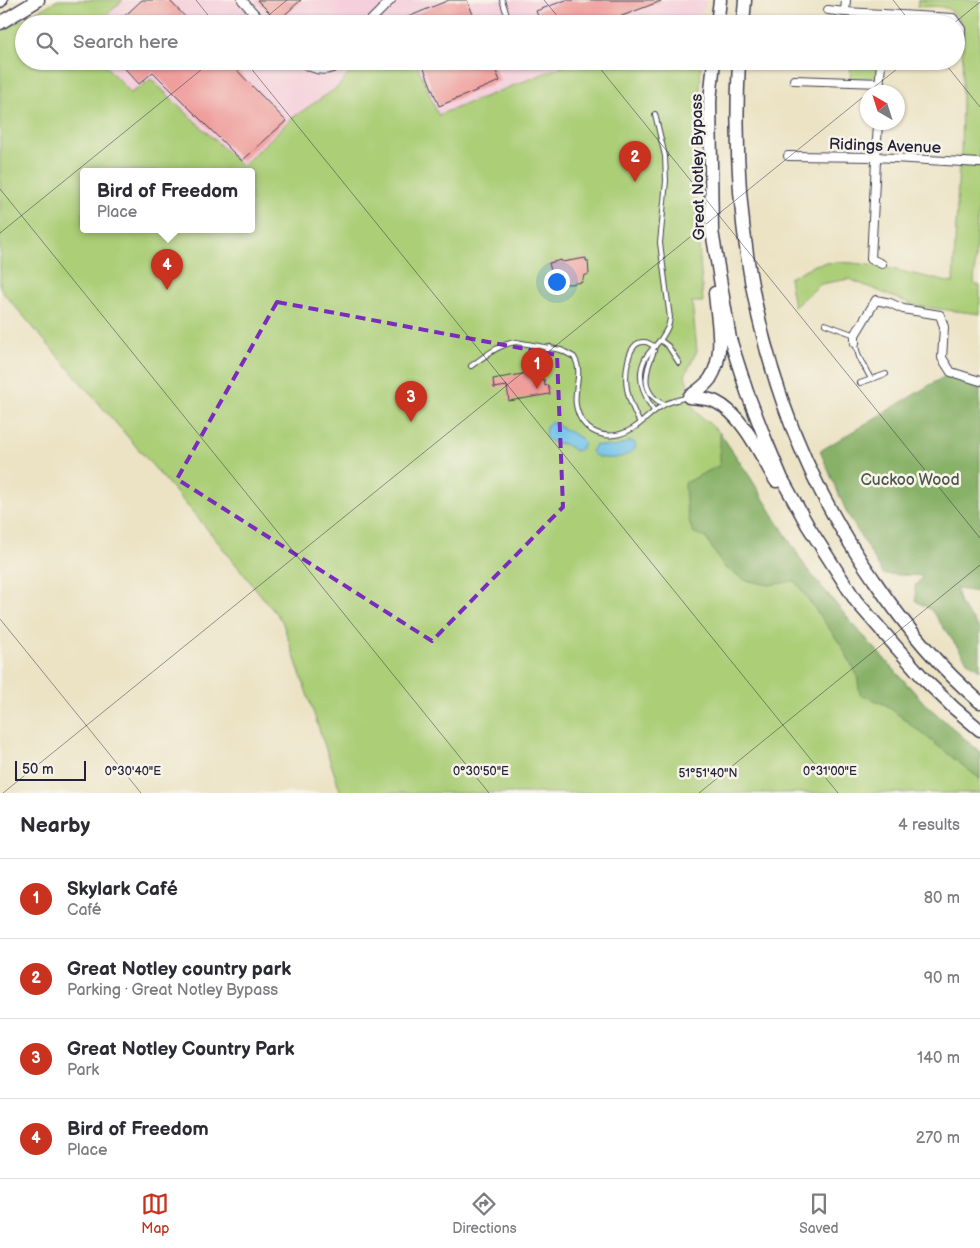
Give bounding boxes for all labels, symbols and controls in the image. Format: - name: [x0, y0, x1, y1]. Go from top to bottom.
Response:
- search box: [15, 15, 965, 70]
- icon: search: [33, 29, 61, 57]
- text: Search here: [73, 31, 178, 54]
- north arrow: [860, 85, 905, 130]
- street label: Great Notley Bypass: [688, 93, 709, 241]
- street label: Ridings Avenue: [829, 135, 942, 158]
- pin: 2: [619, 141, 651, 182]
- popup: [80, 168, 255, 233]
- text: Bird of Freedom: [97, 180, 238, 203]
- text: Place: [97, 203, 137, 222]
- pin: 4: [151, 249, 183, 290]
- your location: [544, 269, 570, 295]
- pin: 1: [521, 348, 553, 389]
- pin: 3: [395, 381, 427, 422]
- park label: Cuckoo Wood: [860, 471, 960, 490]
- scale bar: [15, 758, 86, 781]
- text: 50 m: [22, 761, 54, 778]
- text: 0°30'40"E: [105, 764, 161, 779]
- text: 0°30'50"E: [453, 764, 509, 779]
- text: 0°31'00"E: [803, 764, 857, 779]
- text: 51°51'40"N: [678, 766, 738, 781]
- text: Nearby: [20, 813, 90, 838]
- text: 4 results: [898, 816, 960, 835]
- text: Skylark Café: [67, 878, 178, 901]
- text: 1: [33, 889, 39, 908]
- text: 80 m: [924, 889, 960, 908]
- text: Café: [67, 901, 101, 920]
- text: Great Notley country park: [67, 958, 291, 981]
- text: 2: [31, 969, 41, 988]
- text: 90 m: [924, 969, 960, 988]
- text: Parking · Great Notley Bypass: [67, 981, 278, 1000]
- text: Great Notley Country Park: [67, 1038, 294, 1061]
- text: 3: [31, 1049, 41, 1068]
- text: 140 m: [917, 1049, 960, 1068]
- text: Park: [67, 1061, 99, 1080]
- text: Bird of Freedom: [67, 1118, 209, 1141]
- text: 4: [31, 1129, 41, 1148]
- text: 270 m: [916, 1129, 960, 1148]
- text: Place: [67, 1141, 108, 1160]
- tab: Map: [141, 1190, 170, 1237]
- tab: Directions: [452, 1190, 517, 1237]
- tab: Saved: [799, 1190, 839, 1237]

